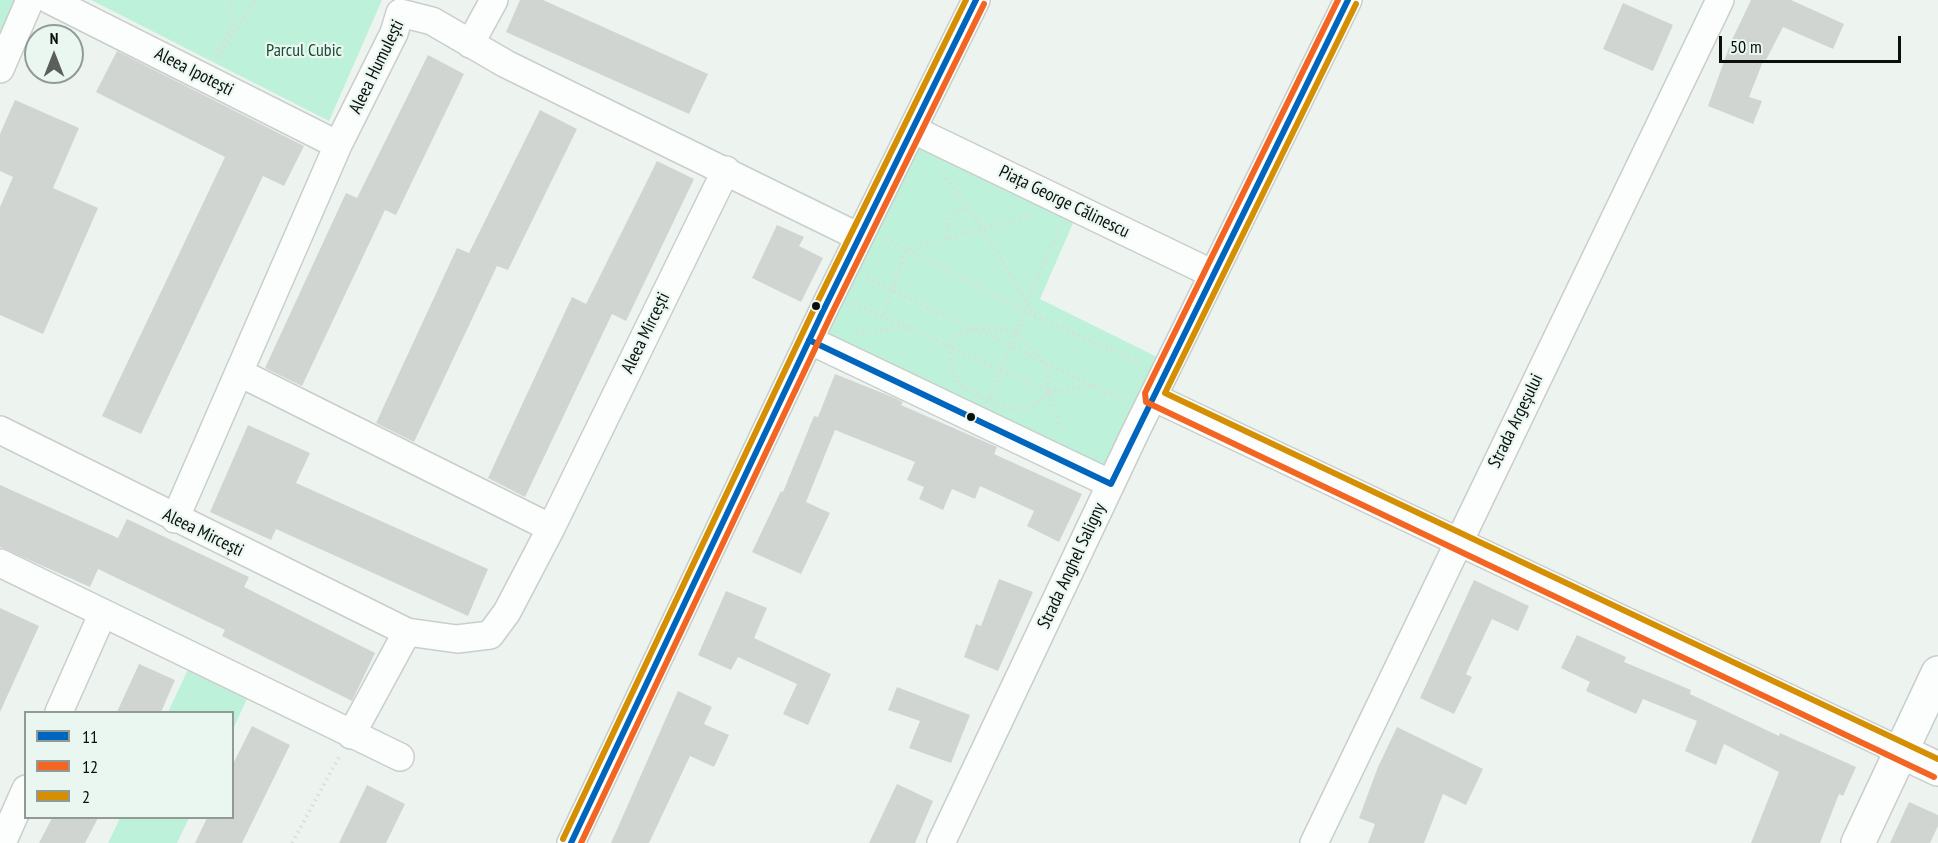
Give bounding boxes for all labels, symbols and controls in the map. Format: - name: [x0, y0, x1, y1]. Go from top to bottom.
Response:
- street label: Aleea Humulești: [345, 16, 409, 118]
- north arrow: [24, 24, 84, 84]
- scale bar: [1722, 24, 1904, 62]
- text: N: [50, 28, 58, 48]
- text: 50 m: [1730, 35, 1762, 58]
- park label: Parcul Cubic: [266, 40, 342, 62]
- street label: Aleea Ipotești: [151, 43, 237, 101]
- street label: Piața George Călinescu: [995, 161, 1133, 243]
- street label: Aleea Mircești: [617, 289, 675, 377]
- unlabelled marker: [810, 300, 822, 312]
- street label: Strada Argeșului: [1484, 370, 1548, 472]
- unlabelled marker: [965, 411, 977, 423]
- street label: Strada Anghel Saligny: [1033, 500, 1111, 632]
- street label: Aleea Mircești: [159, 504, 247, 562]
- legend: [24, 711, 234, 819]
- text: 11: [82, 725, 98, 748]
- text: 12: [82, 755, 98, 778]
- text: 2: [82, 785, 90, 808]

